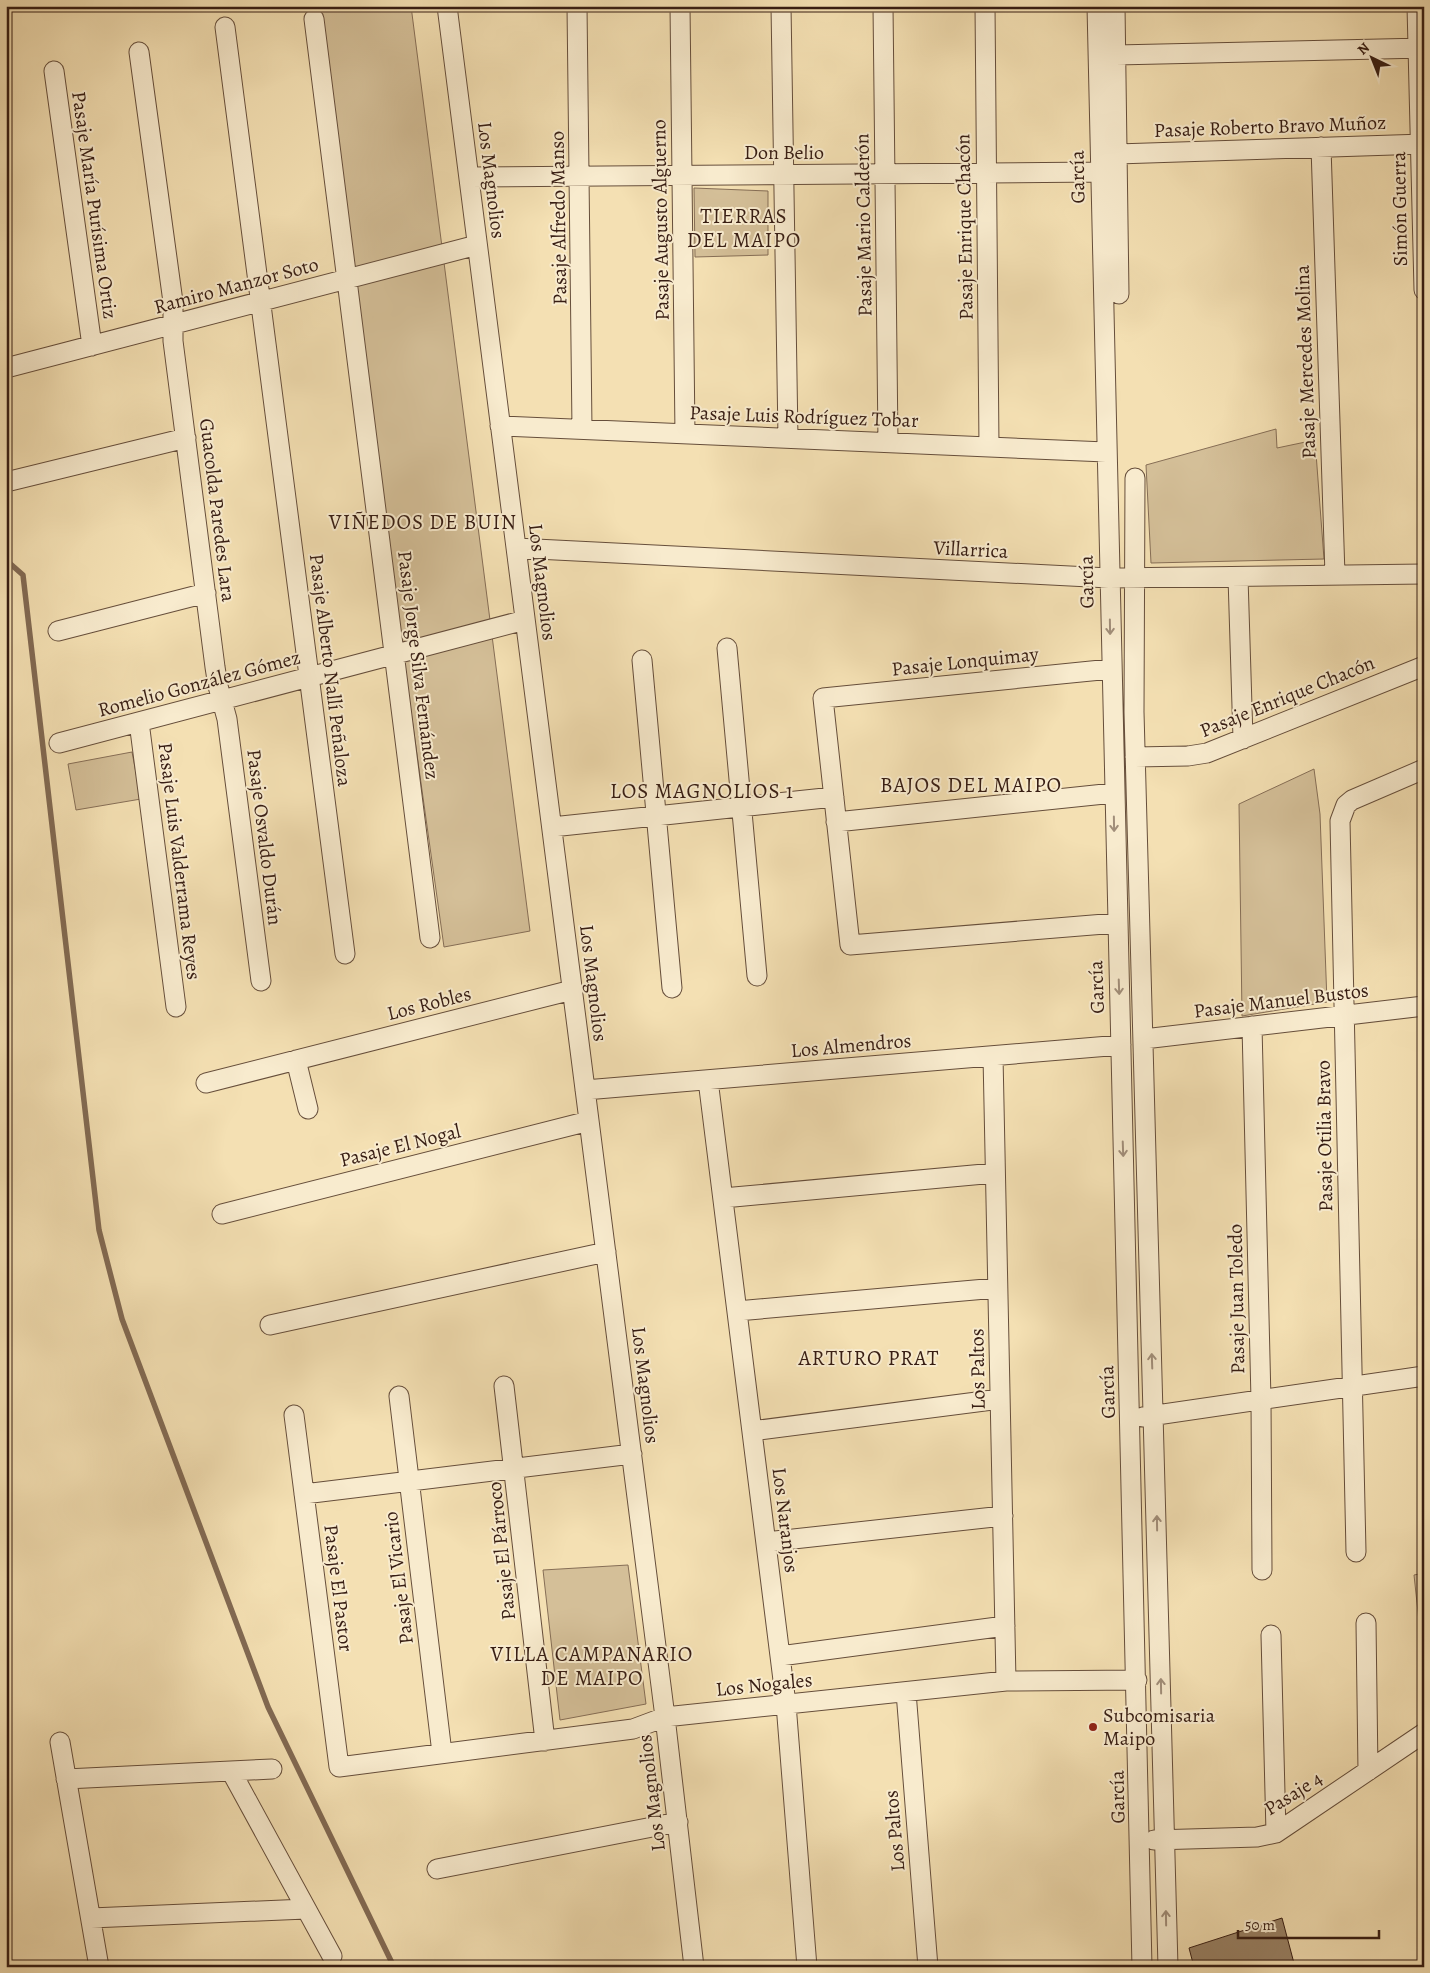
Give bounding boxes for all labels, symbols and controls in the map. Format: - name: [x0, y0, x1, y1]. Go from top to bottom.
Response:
- north arrow: [1348, 32, 1398, 82]
- text: N: [1353, 38, 1374, 59]
- street label: Pasaje María Purísima Ortiz: [65, 90, 124, 321]
- street label: Pasaje Roberto Bravo Muñoz: [1153, 109, 1387, 144]
- street label: Pasaje Augusto Alguerno: [645, 119, 676, 321]
- street label: Los Magnolios: [471, 120, 512, 240]
- street label: Pasaje Alfredo Manso: [543, 131, 574, 305]
- street label: Pasaje Mario Calderón: [848, 133, 879, 317]
- street label: Pasaje Enrique Chacón: [949, 134, 980, 320]
- street label: Don Belio: [744, 139, 824, 166]
- street label: García: [1064, 149, 1091, 204]
- street label: Simón Guerra: [1385, 151, 1414, 267]
- district label: TIERRAS DEL MAIPO: [687, 202, 801, 254]
- street label: Ramiro Manzor Soto: [151, 251, 321, 320]
- street label: Pasaje Mercedes Molina: [1289, 264, 1322, 460]
- street label: Pasaje Luis Rodríguez Tobar: [689, 399, 919, 434]
- street label: Guacolda Paredes Lara: [193, 417, 242, 604]
- district label: VIÑEDOS DE BUIN: [328, 508, 517, 536]
- street label: Los Magnolios: [522, 522, 563, 642]
- street label: Villarrica: [932, 534, 1010, 565]
- street label: Pasaje Jorge Silva Fernández: [391, 549, 446, 781]
- street label: Pasaje Alberto Nallí Peñaloza: [303, 552, 358, 789]
- street label: García: [1073, 554, 1100, 609]
- one-way arrow: [1105, 618, 1115, 635]
- street label: Pasaje Lonquimay: [890, 640, 1041, 683]
- street label: Romelio González Gómez: [95, 643, 303, 724]
- street label: Pasaje Enrique Chacón: [1196, 649, 1379, 744]
- street label: Pasaje Luis Valderrama Reyes: [152, 741, 207, 981]
- street label: Pasaje Osvaldo Durán: [240, 747, 289, 927]
- district label: BAJOS DEL MAIPO: [880, 771, 1062, 799]
- district label: LOS MAGNOLIOS 1: [610, 777, 794, 805]
- one-way arrow: [1110, 816, 1119, 832]
- street label: Los Magnolios: [573, 923, 614, 1043]
- street label: García: [1082, 959, 1111, 1014]
- street label: Pasaje Manuel Bustos: [1192, 976, 1370, 1025]
- one-way arrow: [1114, 979, 1123, 995]
- street label: Los Robles: [384, 980, 474, 1027]
- street label: Los Almendros: [790, 1027, 913, 1064]
- street label: Pasaje Otilia Bravo: [1310, 1060, 1339, 1212]
- street label: Pasaje El Nogal: [337, 1117, 464, 1174]
- one-way arrow: [1119, 1141, 1128, 1157]
- street label: Pasaje Juan Toledo: [1222, 1224, 1251, 1374]
- street label: Los Magnolios: [625, 1325, 666, 1445]
- street label: Los Paltos: [963, 1328, 992, 1410]
- district label: ARTURO PRAT: [798, 1344, 939, 1372]
- one-way arrow: [1148, 1353, 1157, 1369]
- street label: García: [1093, 1364, 1122, 1419]
- street label: Los Naranjos: [766, 1466, 805, 1574]
- street label: Pasaje El Párroco: [481, 1480, 522, 1622]
- street label: Pasaje El Vicario: [377, 1510, 420, 1646]
- one-way arrow: [1152, 1515, 1161, 1531]
- street label: Pasaje El Pastor: [317, 1523, 360, 1654]
- district label: VILLA CAMPANARIO DE MAIPO: [490, 1640, 693, 1692]
- street label: Los Nogales: [714, 1666, 814, 1703]
- one-way arrow: [1156, 1678, 1165, 1694]
- place label: Subcomisaria Maipo: [1103, 1702, 1216, 1752]
- marker: Subcomisaria Maipo: [1087, 1721, 1099, 1733]
- street label: Los Magnolios: [631, 1733, 672, 1853]
- street label: Pasaje 4: [1259, 1765, 1328, 1822]
- street label: García: [1104, 1769, 1131, 1824]
- street label: Los Paltos: [877, 1789, 911, 1873]
- scale bar: [1238, 1908, 1379, 1940]
- one-way arrow: [1162, 1910, 1171, 1926]
- text: 50 m: [1245, 1915, 1275, 1935]

